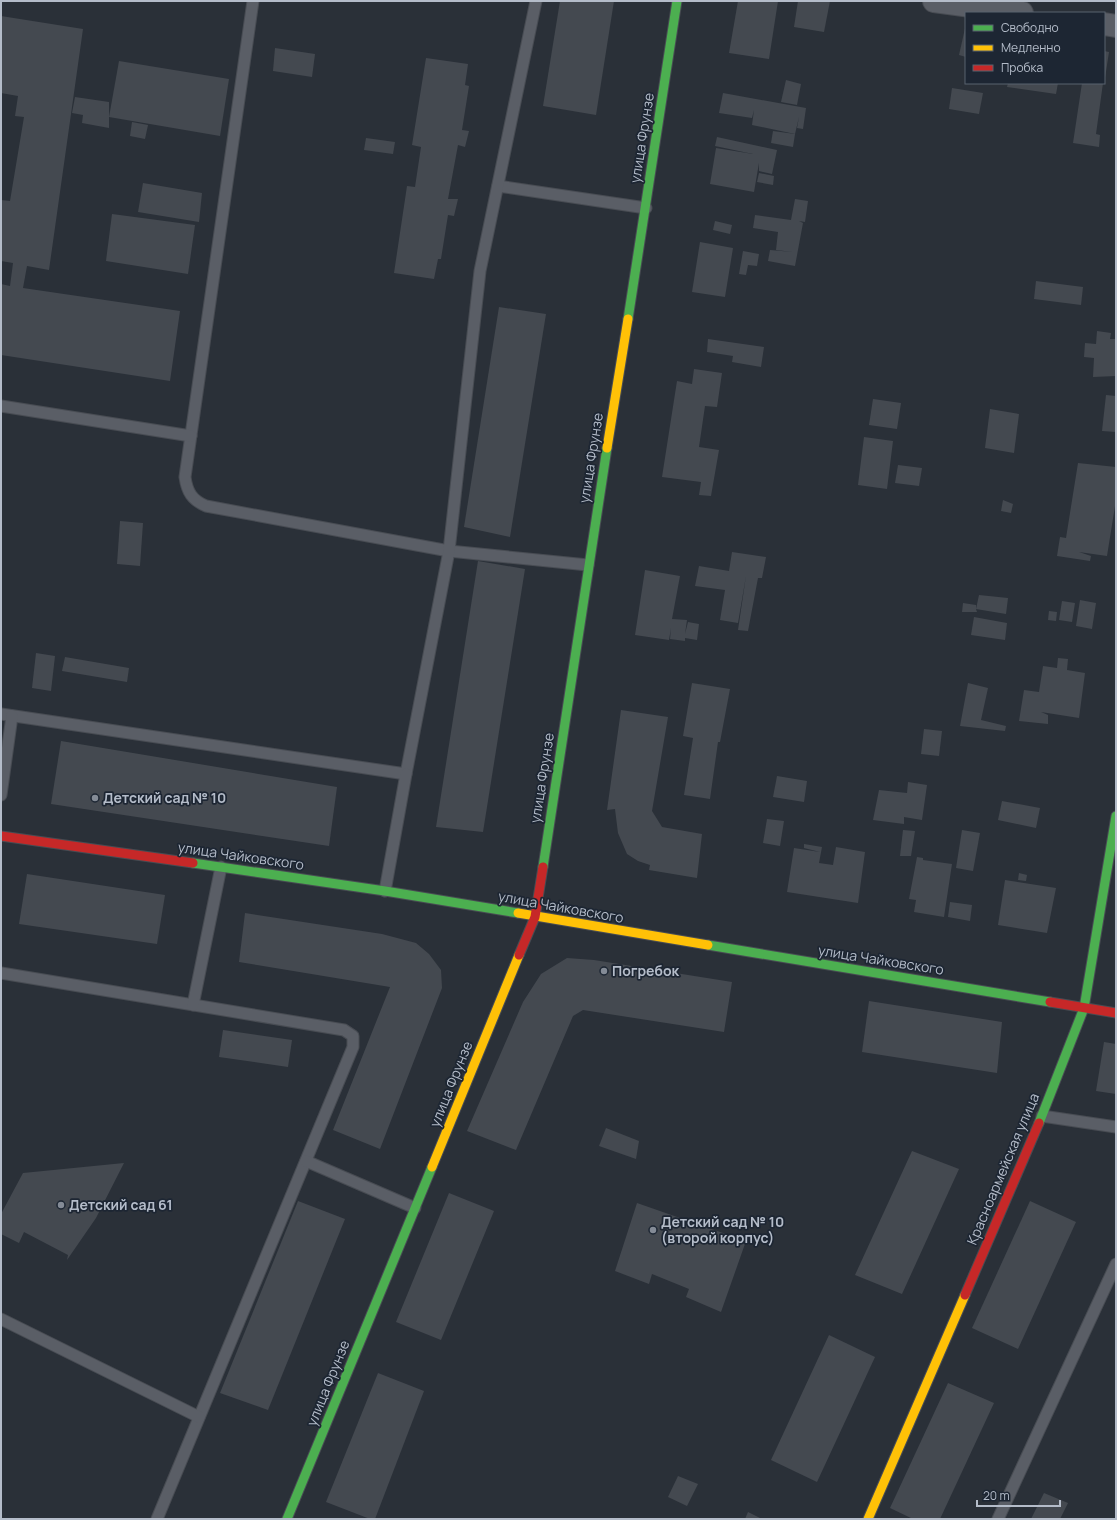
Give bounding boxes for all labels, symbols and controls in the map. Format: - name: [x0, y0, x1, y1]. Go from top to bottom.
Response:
- legend: [965, 12, 1105, 84]
- text: Свободно: [1001, 19, 1059, 36]
- text: Медленно: [1001, 39, 1061, 56]
- text: Пробка: [1001, 59, 1043, 76]
- street label: улица Фрунзе: [625, 91, 658, 184]
- street label: улица Фрунзе: [574, 411, 607, 504]
- street label: улица Фрунзе: [525, 731, 558, 824]
- place label: Детский сад № 10: [103, 788, 226, 807]
- marker: Детский сад № 10: [90, 793, 100, 803]
- street label: улица Чайковского: [177, 837, 305, 874]
- street label: улица Чайковского: [497, 886, 625, 927]
- street label: улица Чайковского: [817, 940, 945, 979]
- place label: Погребок: [612, 961, 680, 980]
- marker: Погребок: [599, 966, 609, 976]
- street label: улица Фрунзе: [425, 1038, 476, 1130]
- street label: Красноармейская улица: [962, 1090, 1043, 1248]
- place label: Детский сад 61: [69, 1195, 173, 1214]
- marker: Детский сад 61: [56, 1200, 66, 1210]
- place label: Детский сад № 10 (второй корпус): [661, 1212, 784, 1247]
- marker: Детский сад № 10 (второй корпус): [648, 1225, 658, 1235]
- street label: улица Фрунзе: [302, 1337, 353, 1429]
- scale bar: [977, 1482, 1060, 1508]
- text: 20 m: [983, 1487, 1010, 1504]

